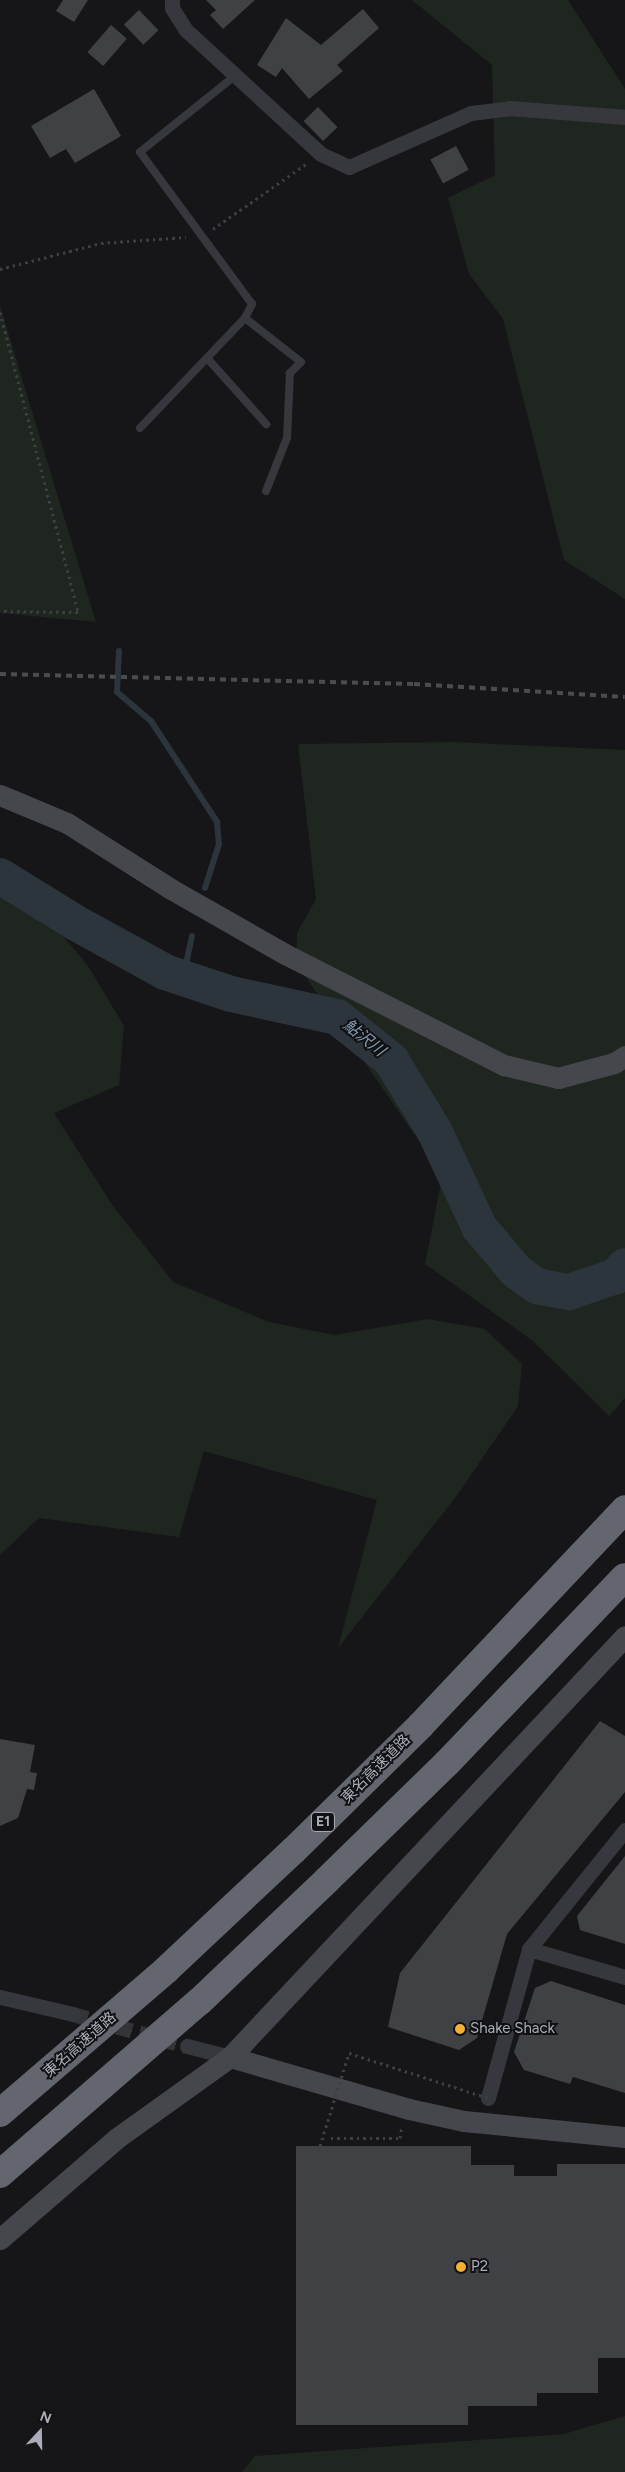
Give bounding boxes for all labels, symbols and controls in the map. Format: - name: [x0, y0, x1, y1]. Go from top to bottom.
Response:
- water label: 鮎沢川: [339, 1015, 389, 1061]
- street label: 東名高速道路: [338, 1731, 414, 1807]
- road number: E1: [310, 1810, 336, 1834]
- street label: 東名高速道路: [40, 2009, 120, 2081]
- place label: Shake Shack: [470, 2020, 555, 2038]
- marker: Shake Shack: [454, 2023, 466, 2035]
- place label: P2: [471, 2258, 488, 2276]
- marker: P2: [455, 2261, 467, 2273]
- north arrow: [15, 2407, 65, 2457]
- text: N: [37, 2408, 54, 2427]

